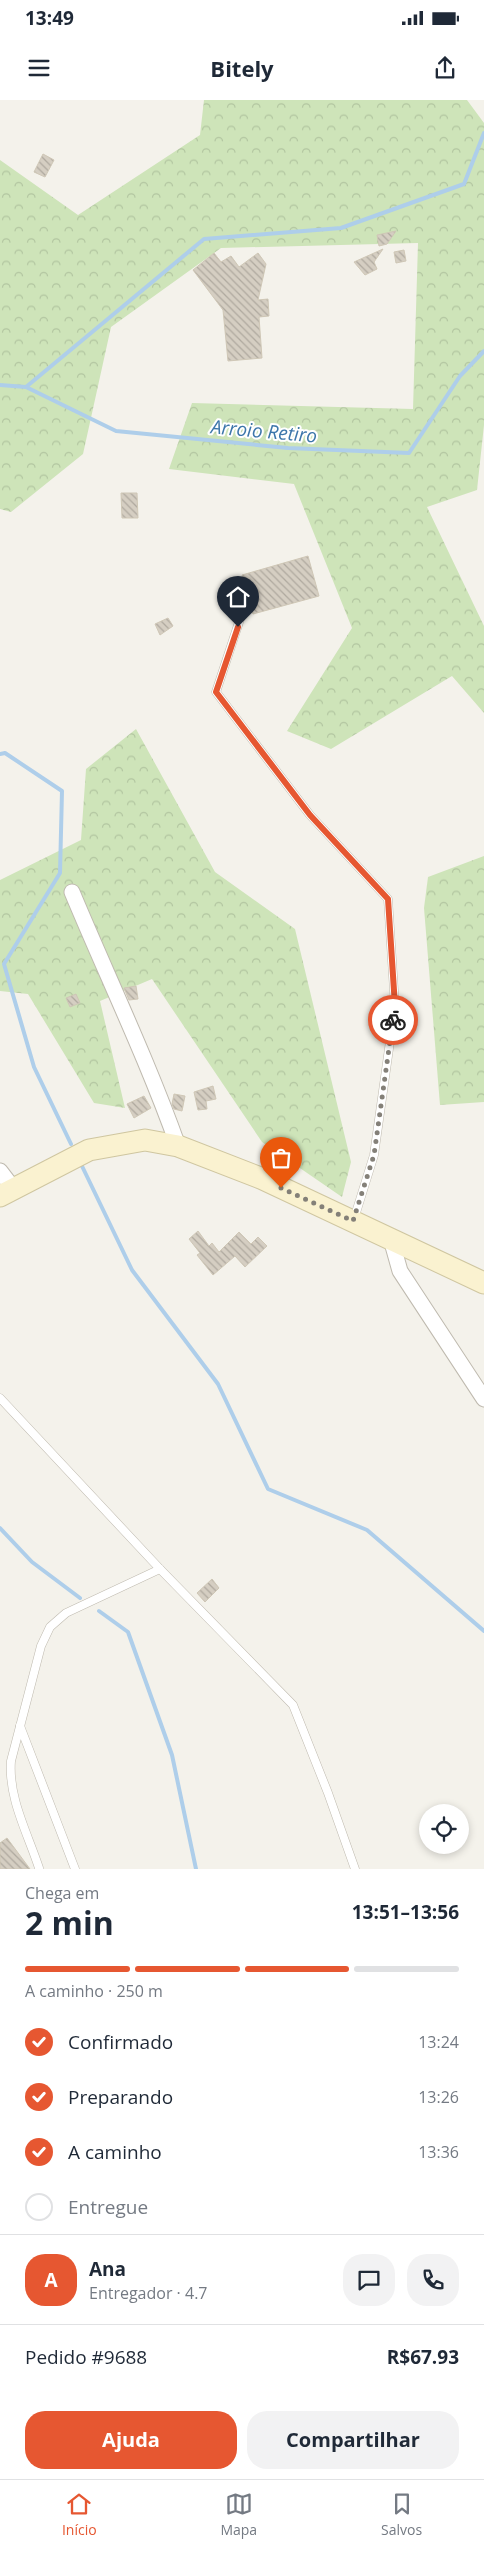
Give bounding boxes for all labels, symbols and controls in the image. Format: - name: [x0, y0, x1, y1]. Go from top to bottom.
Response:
- text: 13:49: [25, 5, 74, 31]
- text: Bitely: [210, 53, 274, 83]
- icon: menu: [25, 54, 53, 82]
- icon: share: [431, 54, 459, 82]
- water label: Arroio Retiro: [208, 413, 318, 449]
- pin: [217, 576, 259, 627]
- icon: home: [224, 583, 252, 611]
- courier: [368, 995, 418, 1045]
- icon: bike: [379, 1006, 407, 1034]
- pin: [260, 1137, 302, 1188]
- icon: bag: [267, 1144, 295, 1172]
- map controls: [419, 1804, 469, 1854]
- button: locate: [419, 1804, 469, 1854]
- text: Chega em: [25, 1882, 99, 1904]
- text: 13:51–13:56: [352, 1899, 459, 1925]
- text: 2 min: [25, 1901, 114, 1944]
- text: A caminho · 250 m: [25, 1980, 163, 2002]
- icon: check: [25, 2028, 53, 2056]
- text: Confirmado: [68, 2029, 173, 2055]
- text: 13:24: [418, 2031, 459, 2053]
- icon: check: [25, 2083, 53, 2111]
- text: Preparando: [68, 2084, 173, 2110]
- text: 13:26: [418, 2086, 459, 2108]
- icon: check: [25, 2138, 53, 2166]
- text: A caminho: [68, 2139, 162, 2165]
- text: 13:36: [418, 2141, 459, 2163]
- text: Entregue: [68, 2194, 148, 2220]
- button: chat: [343, 2254, 395, 2306]
- button: phone: [407, 2254, 459, 2306]
- text: Ana: [89, 2256, 126, 2282]
- text: A: [44, 2267, 58, 2293]
- text: Entregador · 4.7: [89, 2282, 207, 2304]
- text: Pedido #9688: [25, 2344, 147, 2370]
- text: R$67.93: [387, 2344, 459, 2370]
- button: Ajuda: [25, 2411, 237, 2469]
- button: Compartilhar: [247, 2411, 459, 2469]
- tab: Início: [62, 2490, 97, 2539]
- tab: Mapa: [220, 2490, 257, 2539]
- tab: Salvos: [381, 2490, 422, 2539]

